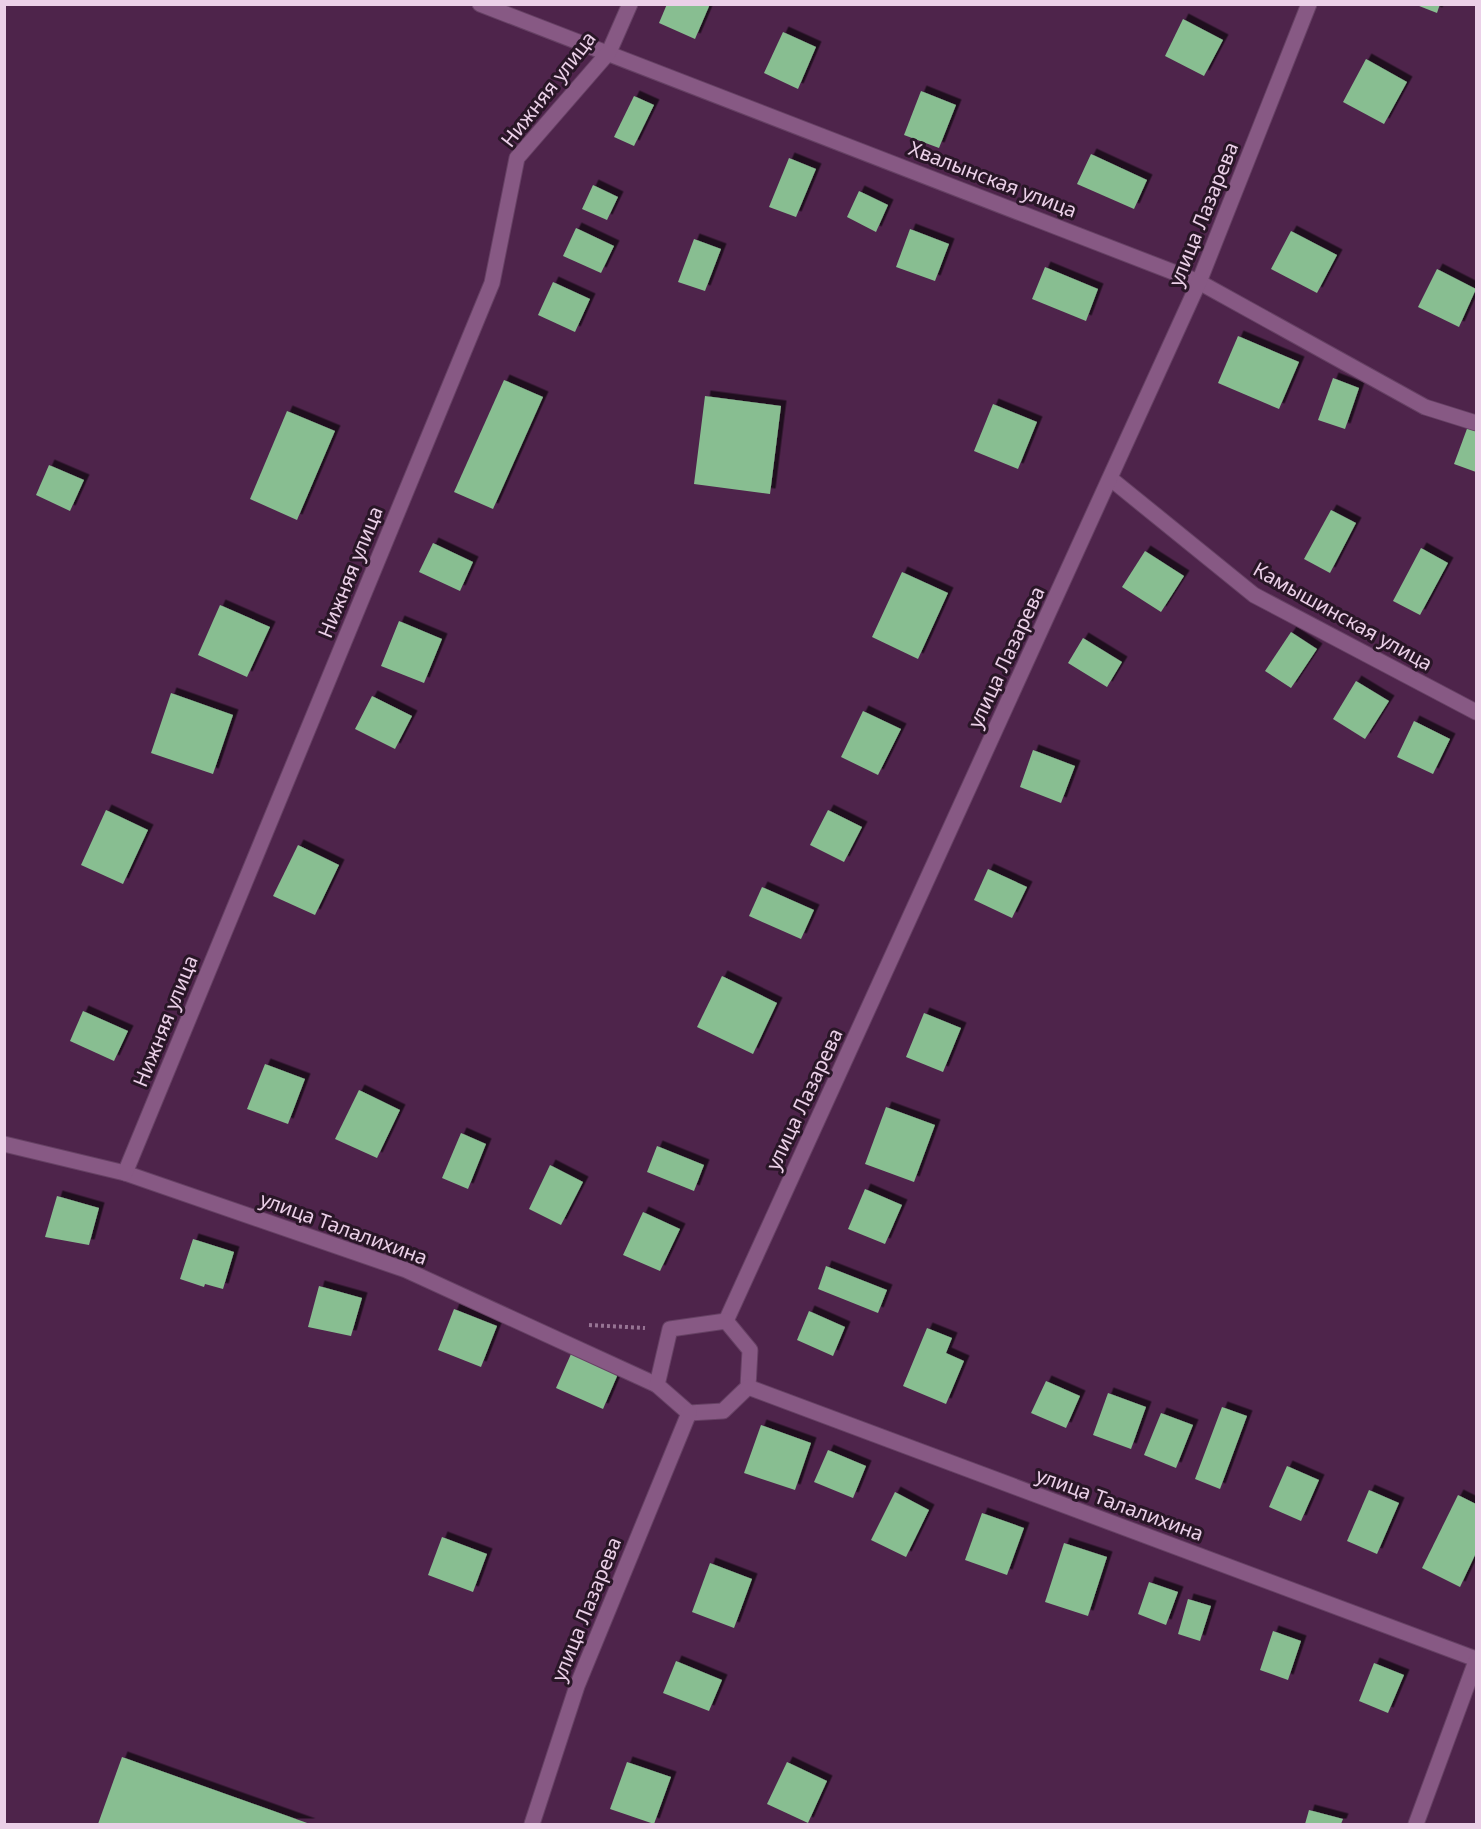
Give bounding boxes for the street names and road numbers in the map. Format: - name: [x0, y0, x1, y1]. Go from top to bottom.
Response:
- street label: Нижняя улица: [494, 26, 602, 152]
- street label: Хвалынская улица: [905, 135, 1081, 223]
- street label: улица Лазарева: [1162, 138, 1244, 290]
- street label: Нижняя улица: [311, 502, 389, 642]
- street label: Камышинская улица: [1248, 555, 1438, 677]
- street label: улица Лазарева: [961, 582, 1051, 732]
- street label: Нижняя улица: [126, 951, 204, 1091]
- street label: улица Лазарева: [759, 1024, 849, 1174]
- street label: улица Талалихина: [256, 1185, 432, 1271]
- street label: улица Талалихина: [1032, 1461, 1208, 1547]
- street label: улица Лазарева: [545, 1533, 627, 1685]

